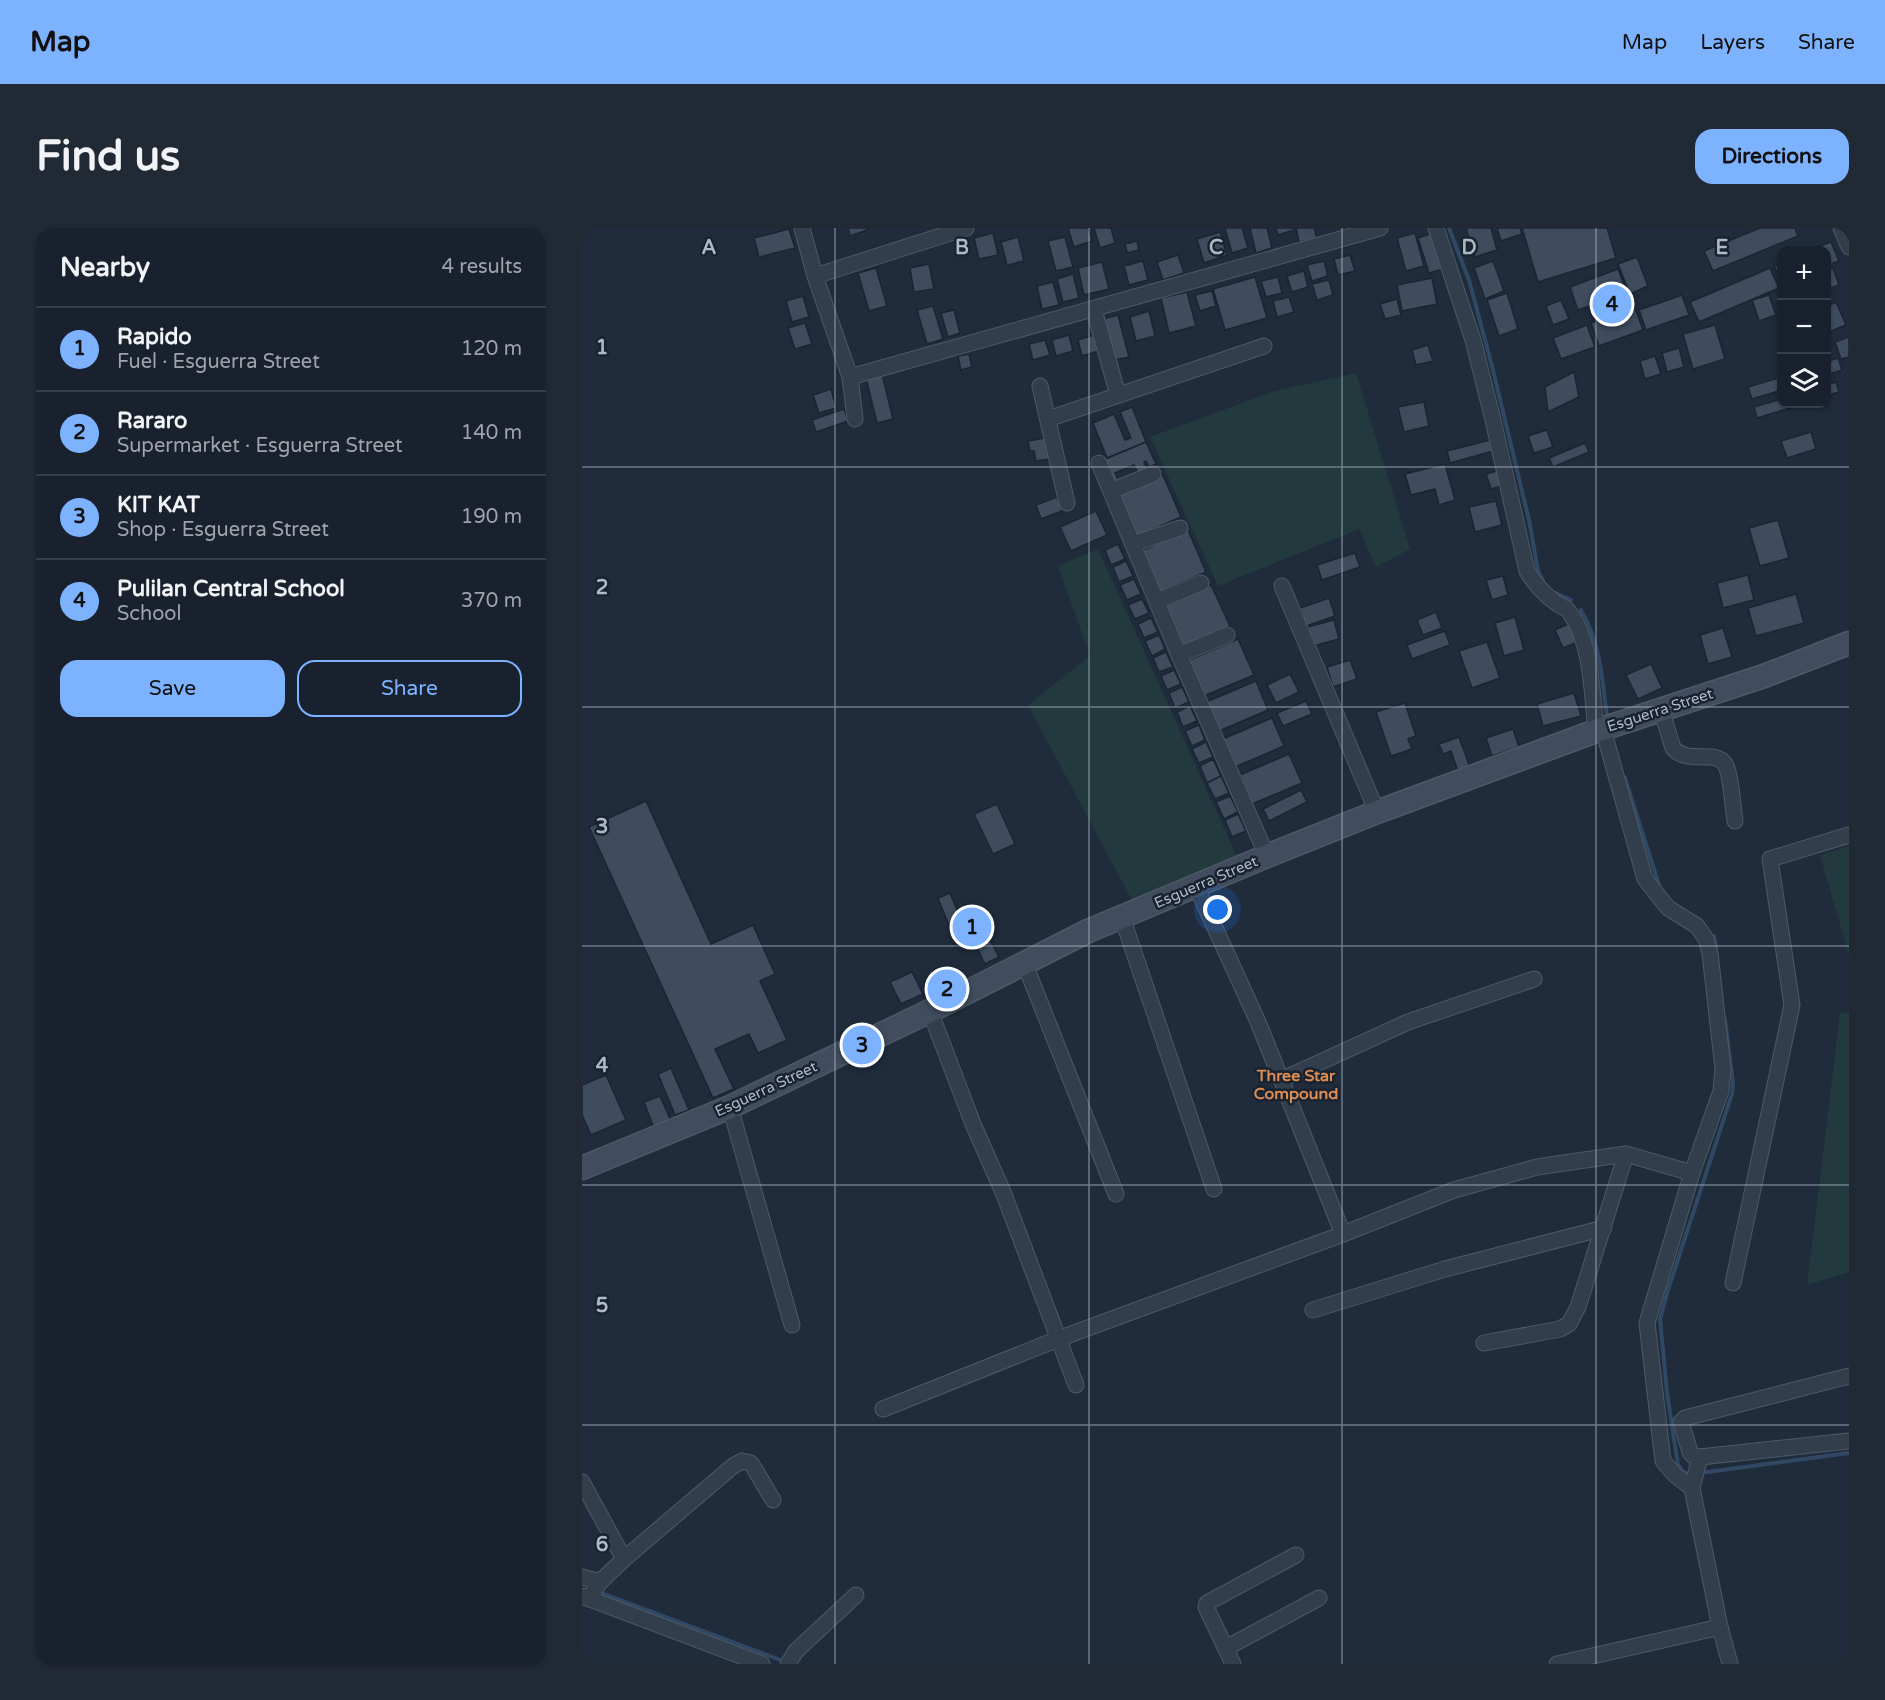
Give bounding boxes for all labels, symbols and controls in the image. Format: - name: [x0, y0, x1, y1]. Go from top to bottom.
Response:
- text: Map: [30, 25, 90, 59]
- text: Map: [1622, 30, 1667, 55]
- text: Layers: [1700, 30, 1765, 55]
- text: Share: [1798, 30, 1855, 55]
- button: Directions: [1695, 129, 1849, 184]
- text: Find us: [36, 131, 180, 182]
- text: A: [702, 236, 717, 260]
- text: B: [955, 236, 969, 260]
- text: C: [1209, 236, 1223, 260]
- text: D: [1461, 236, 1477, 260]
- text: E: [1716, 236, 1729, 260]
- map controls: [1777, 246, 1831, 408]
- button: +: [1777, 246, 1831, 300]
- text: Nearby: [60, 252, 150, 283]
- text: 4 results: [442, 255, 522, 279]
- pin: 4: [1592, 282, 1632, 326]
- button: −: [1777, 300, 1831, 354]
- text: Rapido: [117, 324, 192, 350]
- text: 1: [596, 336, 608, 360]
- text: 1: [73, 337, 86, 361]
- text: 120 m: [461, 337, 522, 361]
- text: Fuel · Esguerra Street: [117, 350, 320, 374]
- button: layers: [1777, 354, 1831, 408]
- text: Rararo: [117, 408, 187, 434]
- text: 2: [73, 421, 86, 445]
- text: 140 m: [461, 421, 522, 445]
- text: Supermarket · Esguerra Street: [117, 434, 403, 458]
- text: KIT KAT: [117, 492, 200, 518]
- text: 3: [73, 505, 86, 529]
- text: 190 m: [461, 505, 522, 529]
- text: Shop · Esguerra Street: [117, 518, 329, 542]
- text: Pulilan Central School: [117, 576, 345, 602]
- text: 2: [596, 576, 608, 600]
- text: 4: [73, 589, 86, 613]
- text: 370 m: [461, 589, 522, 613]
- text: School: [117, 602, 181, 626]
- button: Save: [60, 660, 285, 717]
- button: Share: [297, 660, 522, 717]
- street label: Esguerra Street: [1605, 684, 1716, 736]
- text: 3: [596, 815, 608, 839]
- street label: Esguerra Street: [1152, 852, 1261, 912]
- your location: [1203, 895, 1232, 924]
- pin: 1: [952, 904, 992, 950]
- pin: 2: [928, 966, 967, 1011]
- pin: 3: [842, 1022, 882, 1068]
- text: 4: [596, 1054, 609, 1078]
- street label: Esguerra Street: [712, 1057, 820, 1120]
- district label: Three Star Compound: [1254, 1066, 1338, 1104]
- text: 5: [596, 1294, 608, 1318]
- text: 6: [596, 1533, 608, 1557]

